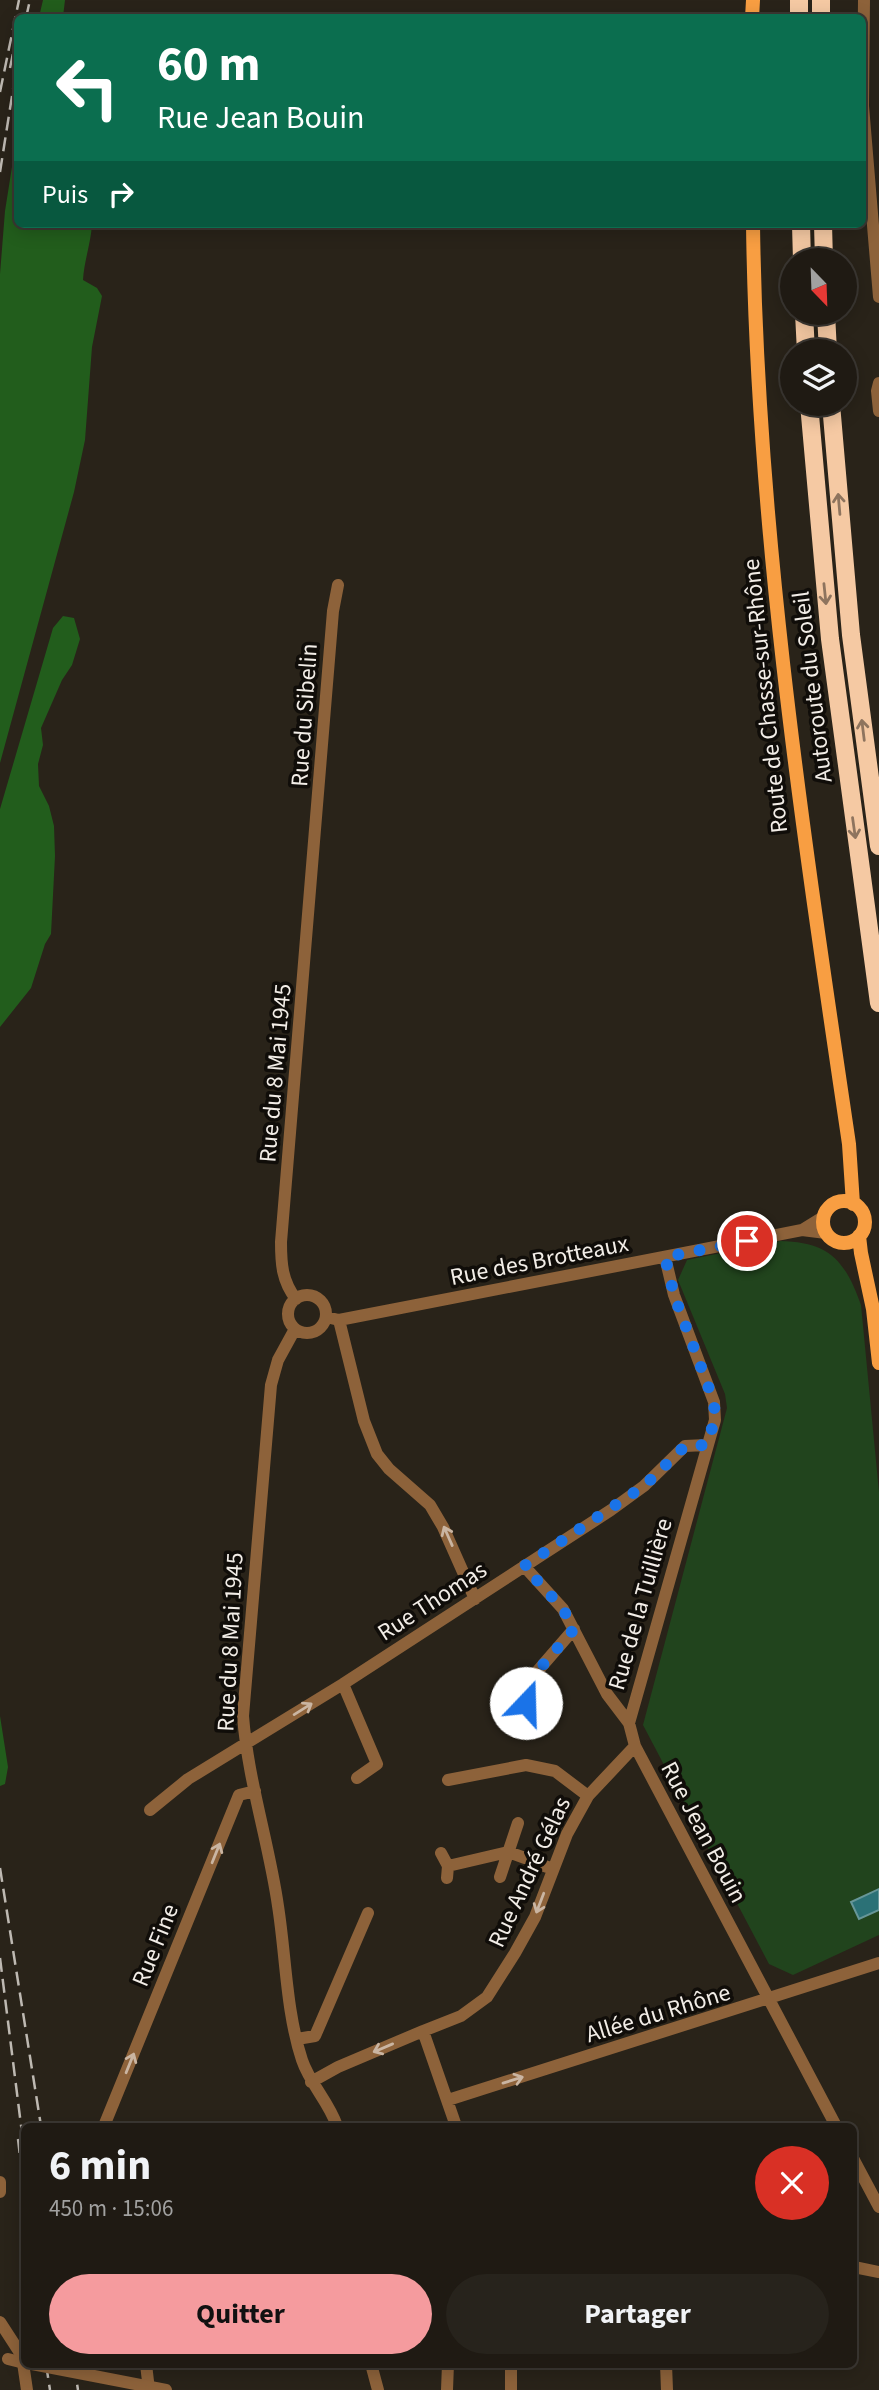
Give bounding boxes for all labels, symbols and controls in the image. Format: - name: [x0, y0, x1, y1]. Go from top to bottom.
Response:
- text: 60 m: [157, 30, 261, 100]
- icon: left: [42, 42, 133, 133]
- text: Rue Jean Bouin: [157, 95, 365, 141]
- icon: right: [102, 175, 140, 213]
- text: Puis: [42, 176, 88, 213]
- north arrow: [780, 248, 858, 326]
- map controls: [780, 248, 857, 416]
- button: layers: [780, 339, 857, 416]
- one-way arrow: [832, 493, 845, 516]
- street label: Route de Chasse-sur-Rhône: [734, 557, 797, 835]
- one-way arrow: [819, 583, 832, 605]
- street label: Autoroute du Soleil: [783, 589, 842, 785]
- street label: Rue du Sibelin: [282, 642, 327, 788]
- one-way arrow: [856, 719, 869, 742]
- one-way arrow: [848, 816, 861, 839]
- street label: Rue du 8 Mai 1945: [250, 982, 301, 1164]
- pin: [717, 1211, 777, 1271]
- icon: arrive: [728, 1222, 766, 1260]
- street label: Rue des Brotteaux: [447, 1226, 632, 1295]
- street label: Rue de la Tuillière: [599, 1514, 682, 1694]
- one-way arrow: [441, 1526, 454, 1548]
- street label: Rue du 8 Mai 1945: [208, 1552, 253, 1732]
- street label: Rue Thomas: [371, 1553, 494, 1650]
- position arrow: [489, 1666, 563, 1740]
- one-way arrow: [293, 1701, 313, 1715]
- street label: Rue Jean Bouin: [652, 1755, 756, 1909]
- street label: Rue André Gélas: [479, 1791, 580, 1953]
- one-way arrow: [210, 1842, 223, 1864]
- one-way arrow: [533, 1891, 545, 1913]
- street label: Rue Fine: [123, 1899, 188, 1992]
- street label: Allée du Rhône: [581, 1975, 735, 2052]
- one-way arrow: [373, 2042, 394, 2055]
- one-way arrow: [124, 2053, 137, 2074]
- one-way arrow: [502, 2073, 524, 2085]
- text: 6 min: [49, 2136, 151, 2196]
- button: close: [755, 2146, 829, 2220]
- text: 450 m · 15:06: [49, 2192, 173, 2225]
- button: Quitter: [49, 2274, 432, 2354]
- button: Partager: [446, 2274, 829, 2354]

